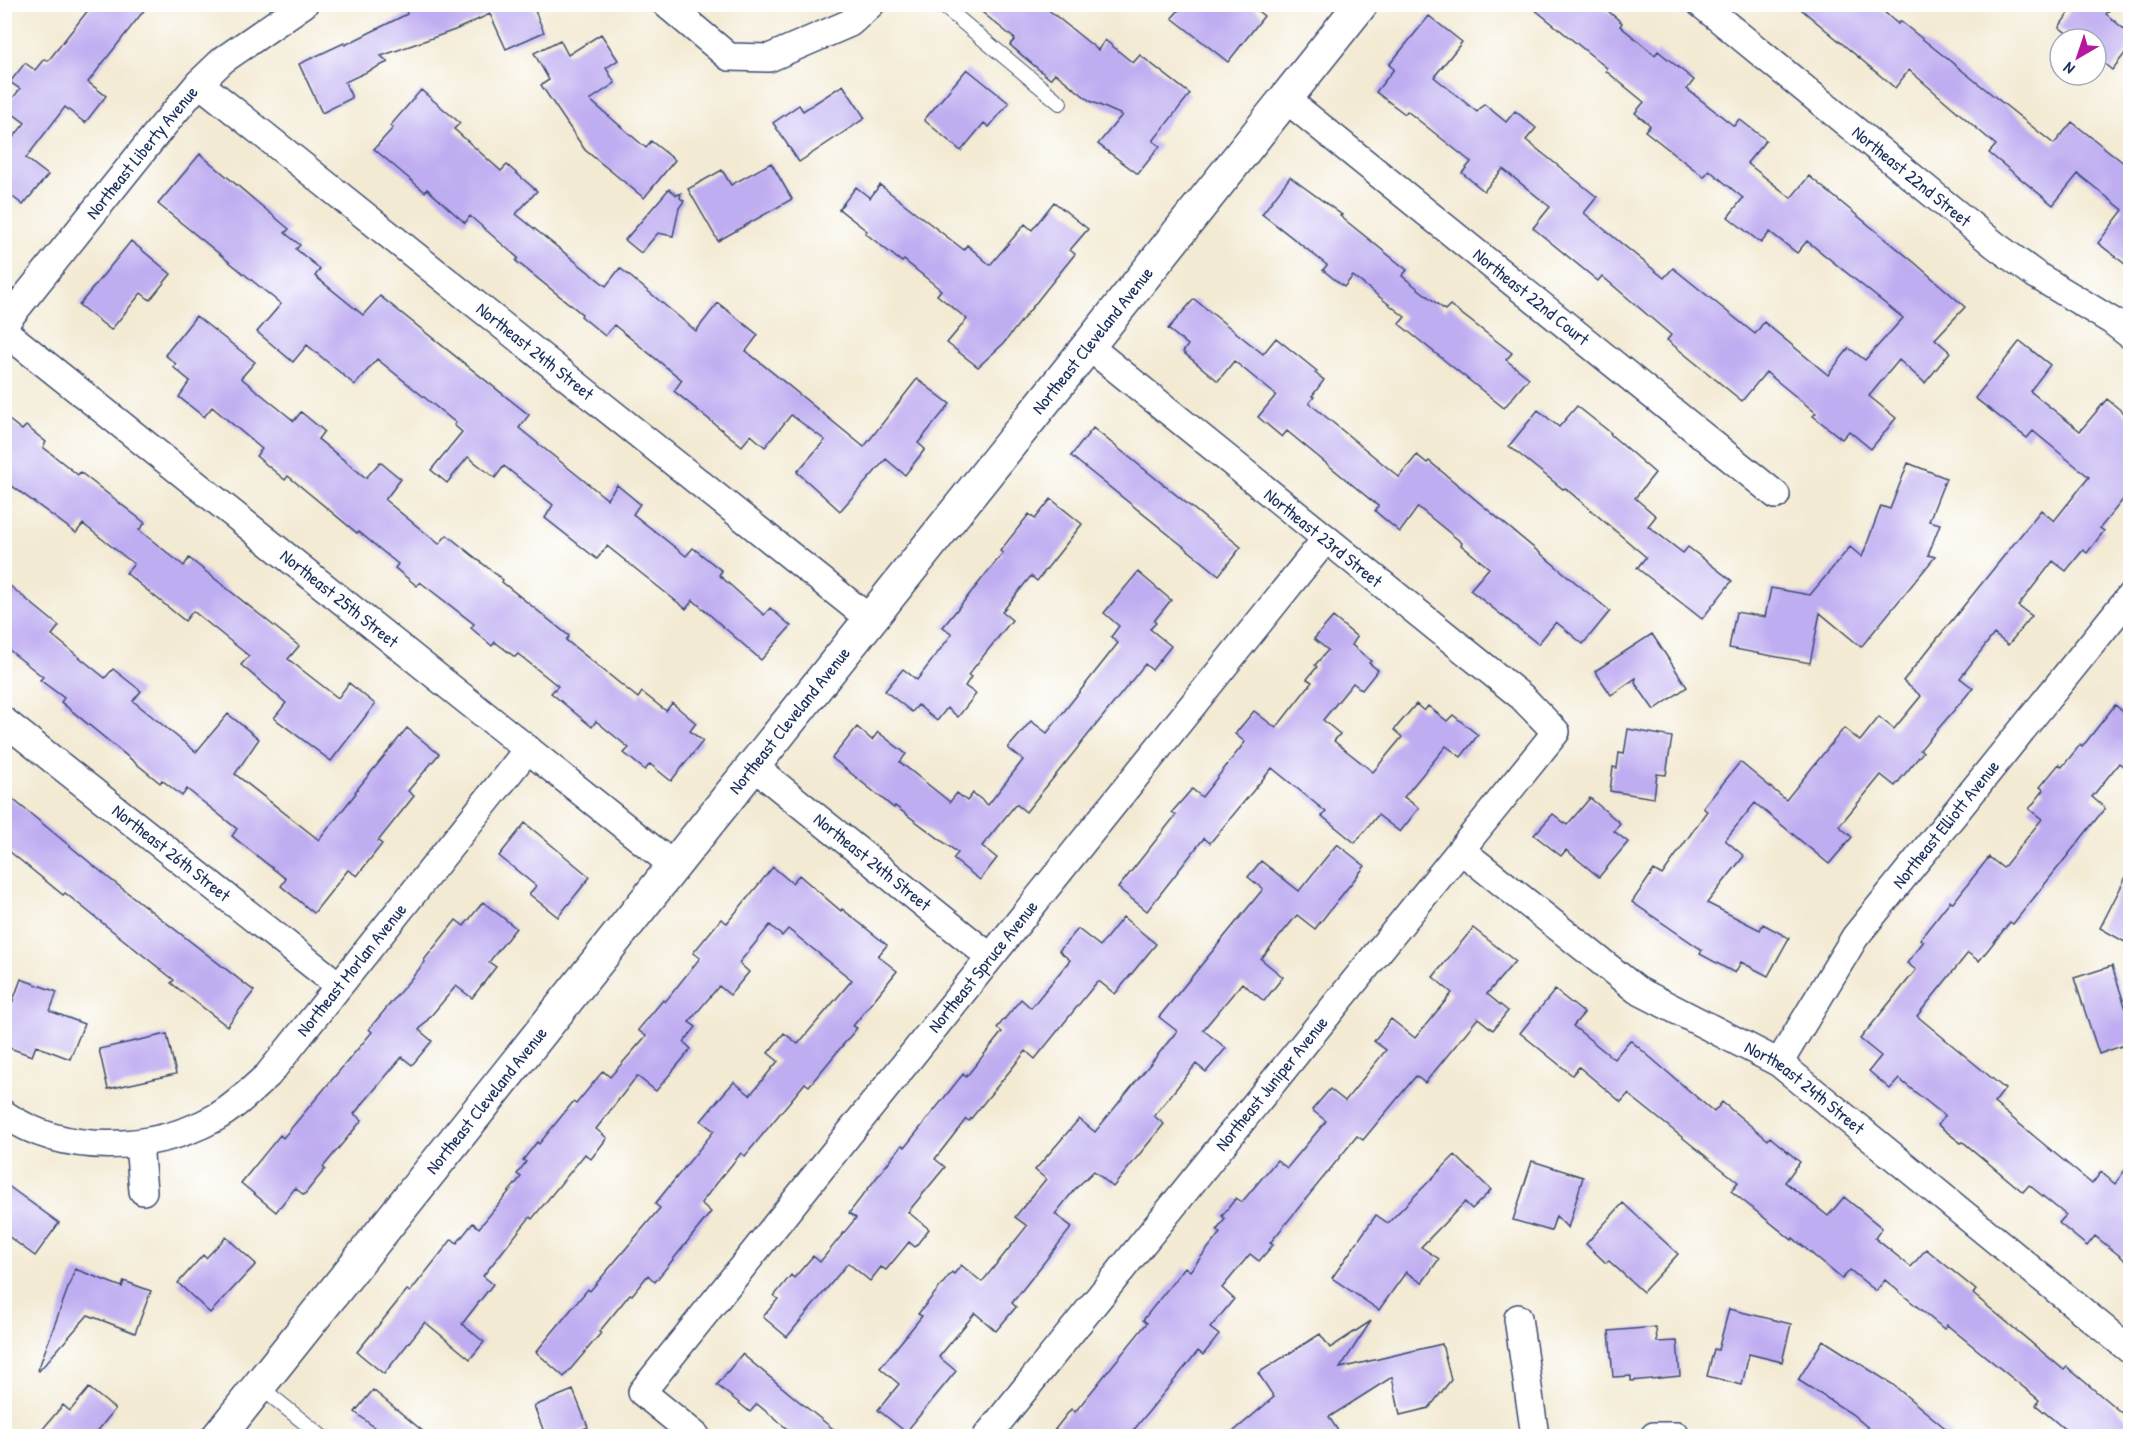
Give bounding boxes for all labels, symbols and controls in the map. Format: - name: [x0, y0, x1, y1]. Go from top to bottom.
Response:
- north arrow: [2048, 27, 2108, 87]
- text: N: [2058, 57, 2079, 80]
- street label: Northeast Liberty Avenue: [80, 80, 203, 224]
- street label: Northeast 22nd Street: [1847, 120, 1977, 233]
- street label: Northeast 22nd Court: [1468, 242, 1595, 352]
- street label: Northeast Cleveland Avenue: [1026, 261, 1159, 419]
- street label: Northeast 24th Street: [471, 296, 600, 406]
- street label: Northeast 23rd Street: [1259, 482, 1388, 594]
- street label: Northeast 25th Street: [275, 543, 405, 654]
- street label: Northeast Cleveland Avenue: [723, 641, 856, 799]
- street label: Northeast Elliott Avenue: [1886, 754, 2005, 893]
- street label: Northeast 26th Street: [107, 798, 236, 908]
- street label: Northeast 24th Street: [808, 807, 937, 917]
- street label: Northeast Spruce Avenue: [922, 895, 1043, 1038]
- street label: Northeast Morlan Avenue: [290, 898, 412, 1042]
- street label: Northeast Juniper Avenue: [1209, 1011, 1334, 1156]
- street label: Northeast Cleveland Avenue: [420, 1021, 553, 1179]
- street label: Northeast 24th Street: [1740, 1034, 1871, 1140]

